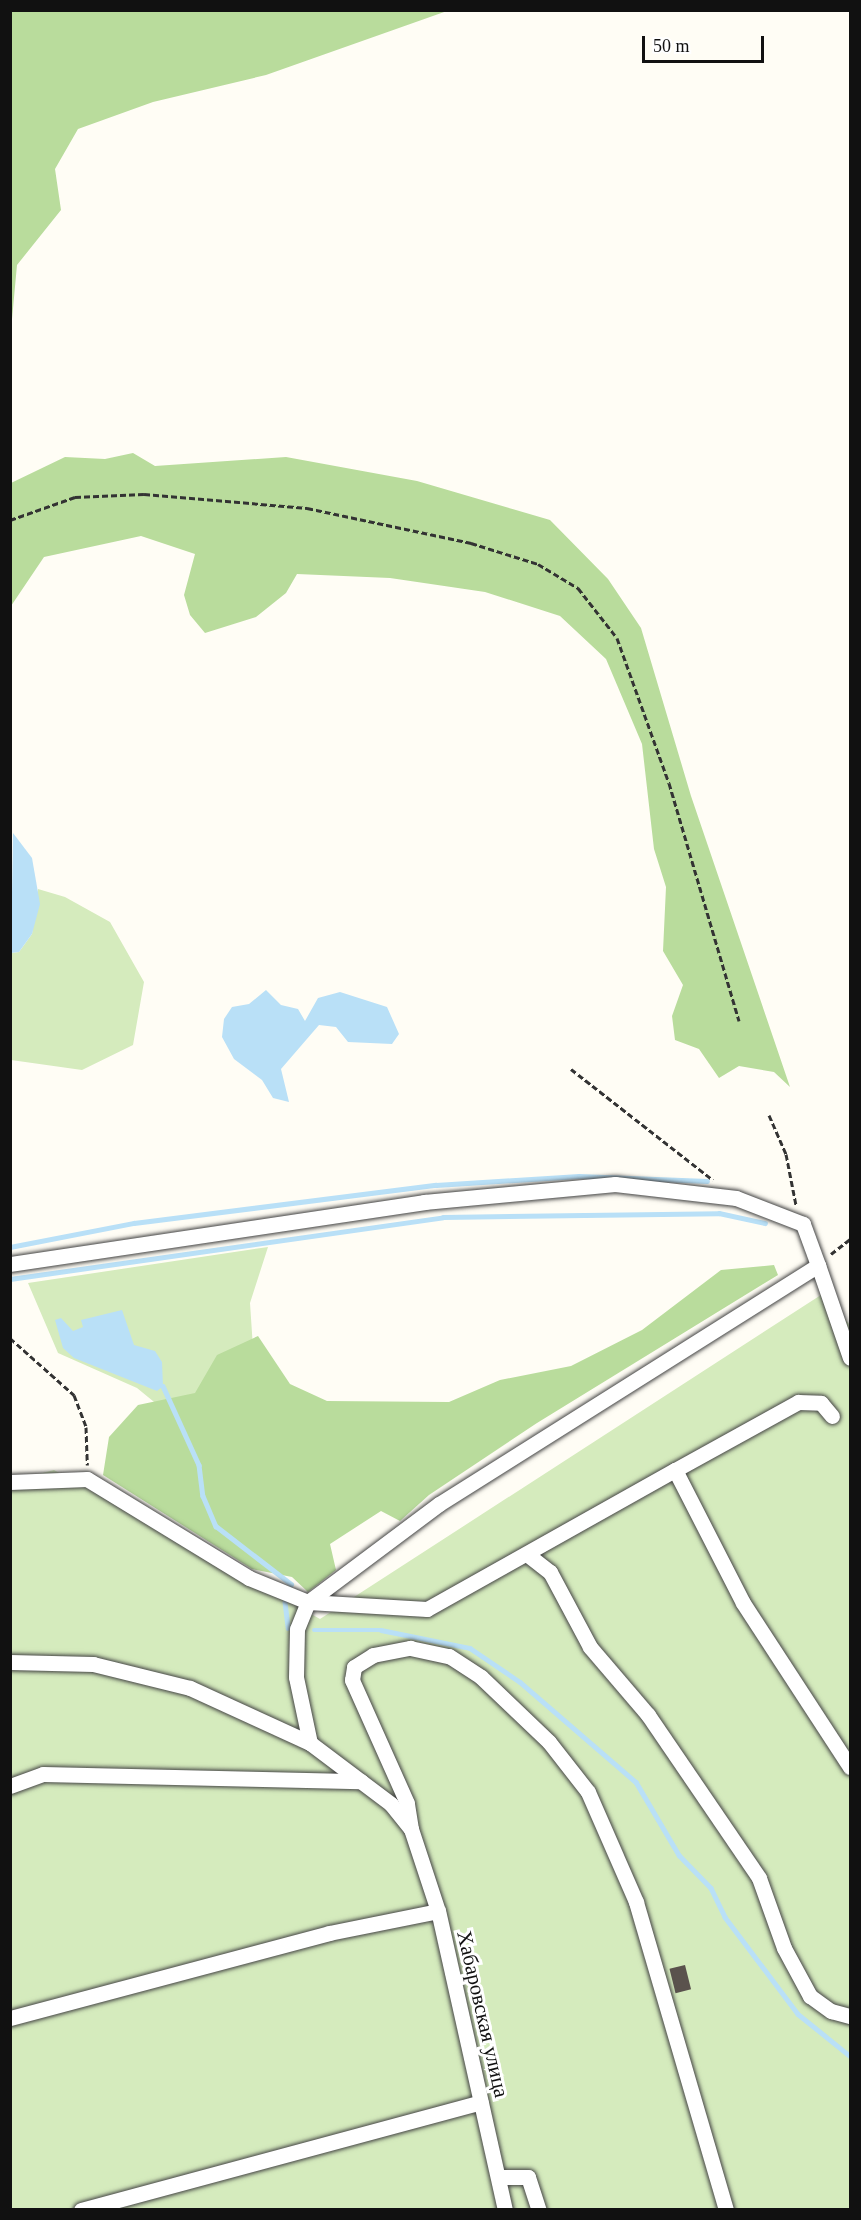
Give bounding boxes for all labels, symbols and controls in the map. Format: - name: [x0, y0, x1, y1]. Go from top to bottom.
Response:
- scale bar: [645, 24, 766, 62]
- text: 50 m: [653, 36, 690, 56]
- street label: Хабаровская улица: [452, 1928, 514, 2100]

